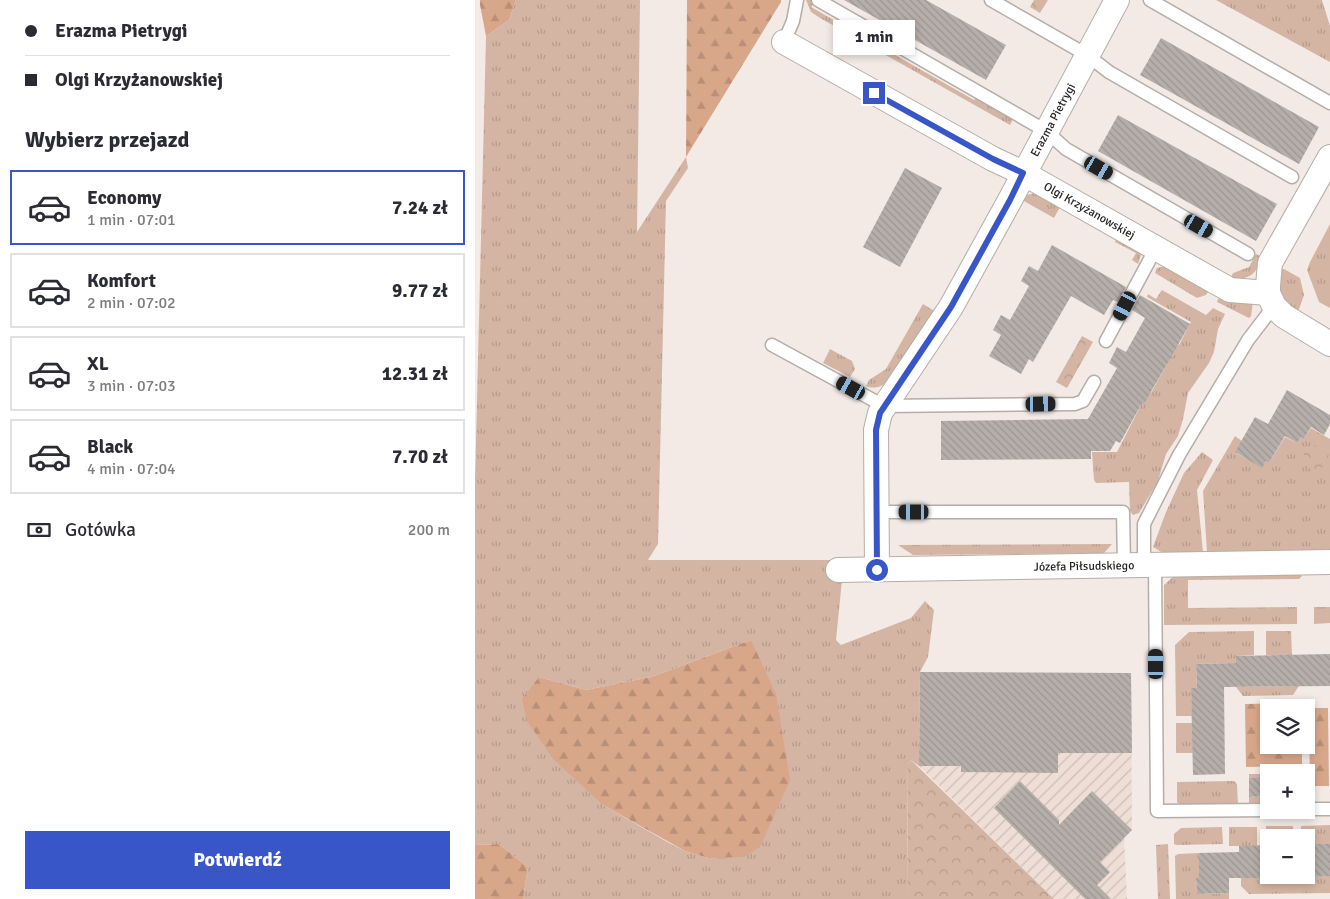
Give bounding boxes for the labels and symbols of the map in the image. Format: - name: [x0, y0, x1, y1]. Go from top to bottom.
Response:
- callout: 1 min: [833, 21, 915, 56]
- street label: Erazma Pietrygi: [1027, 81, 1079, 159]
- route end: [863, 82, 885, 104]
- car: [1082, 154, 1115, 182]
- street label: Olgi Krzyżanowskiej: [1041, 179, 1138, 242]
- car: [1182, 212, 1215, 240]
- car: [1111, 289, 1138, 323]
- car: [834, 374, 867, 402]
- car: [1025, 396, 1056, 412]
- car: [899, 505, 929, 520]
- street label: Józefa Piłsudskiego: [1033, 558, 1134, 574]
- route start: [866, 559, 888, 581]
- car: [1148, 649, 1163, 679]

